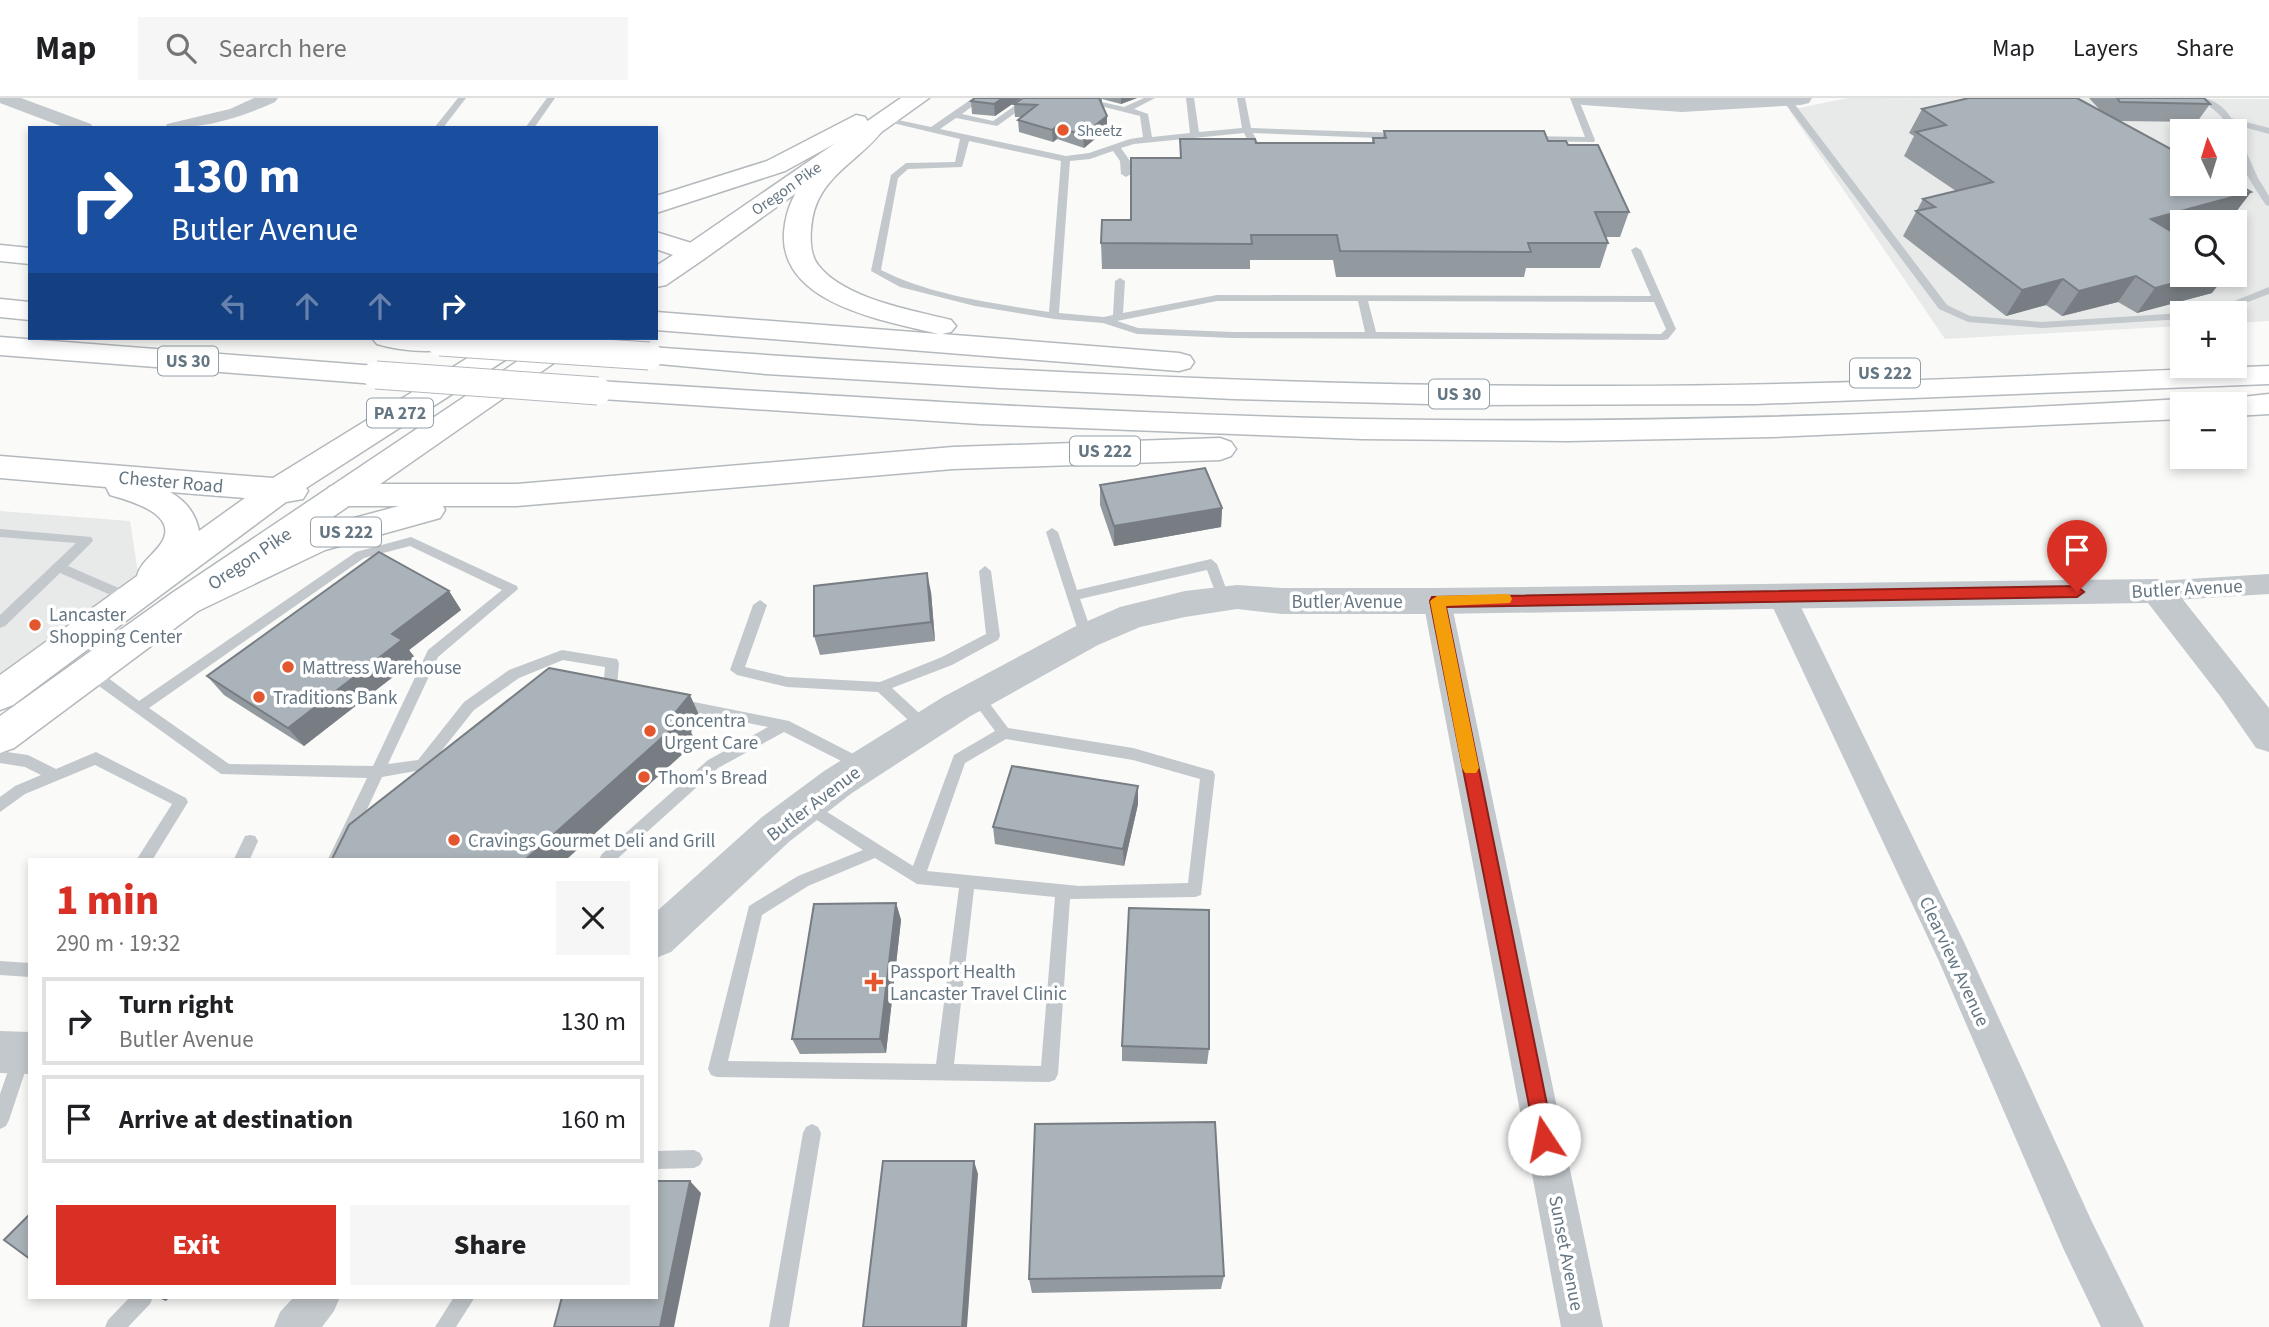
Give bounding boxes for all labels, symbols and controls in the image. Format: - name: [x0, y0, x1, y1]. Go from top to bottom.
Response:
- search box: [138, 17, 628, 80]
- text: Map: [35, 25, 96, 72]
- icon: search: [162, 29, 200, 67]
- text: Search here: [218, 30, 347, 67]
- text: Map: [1992, 31, 2035, 66]
- text: Layers: [2073, 31, 2138, 66]
- text: Share: [2176, 31, 2234, 66]
- north arrow: [2170, 119, 2247, 196]
- map controls: [2170, 119, 2247, 469]
- place label: Sheetz: [1077, 120, 1122, 142]
- marker: Sheetz: [1055, 122, 1071, 138]
- text: 130 m: [171, 142, 300, 212]
- icon: right: [56, 154, 147, 245]
- street label: Oregon Pike: [747, 157, 826, 221]
- text: Butler Avenue: [171, 207, 358, 253]
- button: search: [2170, 210, 2247, 287]
- icon: left: [215, 287, 253, 325]
- icon: ahead: [288, 287, 326, 325]
- icon: ahead: [361, 287, 399, 325]
- icon: right: [434, 287, 472, 325]
- button: +: [2170, 301, 2247, 378]
- road number: US 30: [158, 346, 218, 376]
- road number: US 222: [1850, 358, 1920, 388]
- road number: US 30: [1429, 380, 1489, 408]
- button: −: [2170, 392, 2247, 469]
- road number: PA 272: [367, 398, 433, 428]
- road number: US 222: [1070, 436, 1140, 466]
- street label: Chester Road: [117, 464, 224, 501]
- road number: US 222: [311, 518, 381, 546]
- pin: [2047, 520, 2107, 592]
- street label: Oregon Pike: [203, 521, 297, 597]
- icon: arrive: [2058, 531, 2096, 569]
- street label: Butler Avenue: [2131, 573, 2243, 606]
- street label: Butler Avenue: [1291, 589, 1403, 616]
- place label: Lancaster Shopping Center: [49, 602, 183, 651]
- marker: Lancaster Shopping Center: [27, 617, 43, 633]
- place label: Mattress Warehouse: [302, 655, 462, 682]
- marker: Mattress Warehouse: [280, 659, 296, 675]
- place label: Traditions Bank: [273, 685, 398, 712]
- marker: Traditions Bank: [251, 689, 267, 705]
- place label: Concentra Urgent Care: [664, 708, 758, 757]
- marker: Concentra Urgent Care: [642, 723, 658, 739]
- street label: Butler Avenue: [761, 760, 866, 848]
- place label: Thom's Bread: [658, 765, 768, 792]
- marker: Thom's Bread: [636, 769, 652, 785]
- place label: Cravings Gourmet Deli and Grill: [468, 828, 716, 855]
- marker: Cravings Gourmet Deli and Grill: [446, 832, 462, 848]
- text: 1 min: [56, 871, 159, 931]
- button: close: [556, 881, 630, 955]
- street label: Clearview Avenue: [1912, 892, 1996, 1031]
- text: 290 m · 19:32: [56, 927, 180, 960]
- place label: Passport Health Lancaster Travel Clinic: [890, 959, 1067, 1008]
- marker: Passport Health Lancaster Travel Clinic: [864, 972, 884, 992]
- text: Turn right: [119, 986, 234, 1023]
- icon: right: [60, 1002, 98, 1040]
- text: 130 m: [560, 1003, 626, 1040]
- text: Butler Avenue: [119, 1023, 254, 1056]
- icon: arrive: [60, 1100, 98, 1138]
- text: Arrive at destination: [119, 1101, 353, 1138]
- text: 160 m: [560, 1101, 626, 1138]
- position arrow: [1507, 1102, 1581, 1176]
- street label: Sunset Avenue: [1541, 1193, 1590, 1313]
- button: Exit: [56, 1205, 336, 1285]
- button: Share: [350, 1205, 630, 1285]

